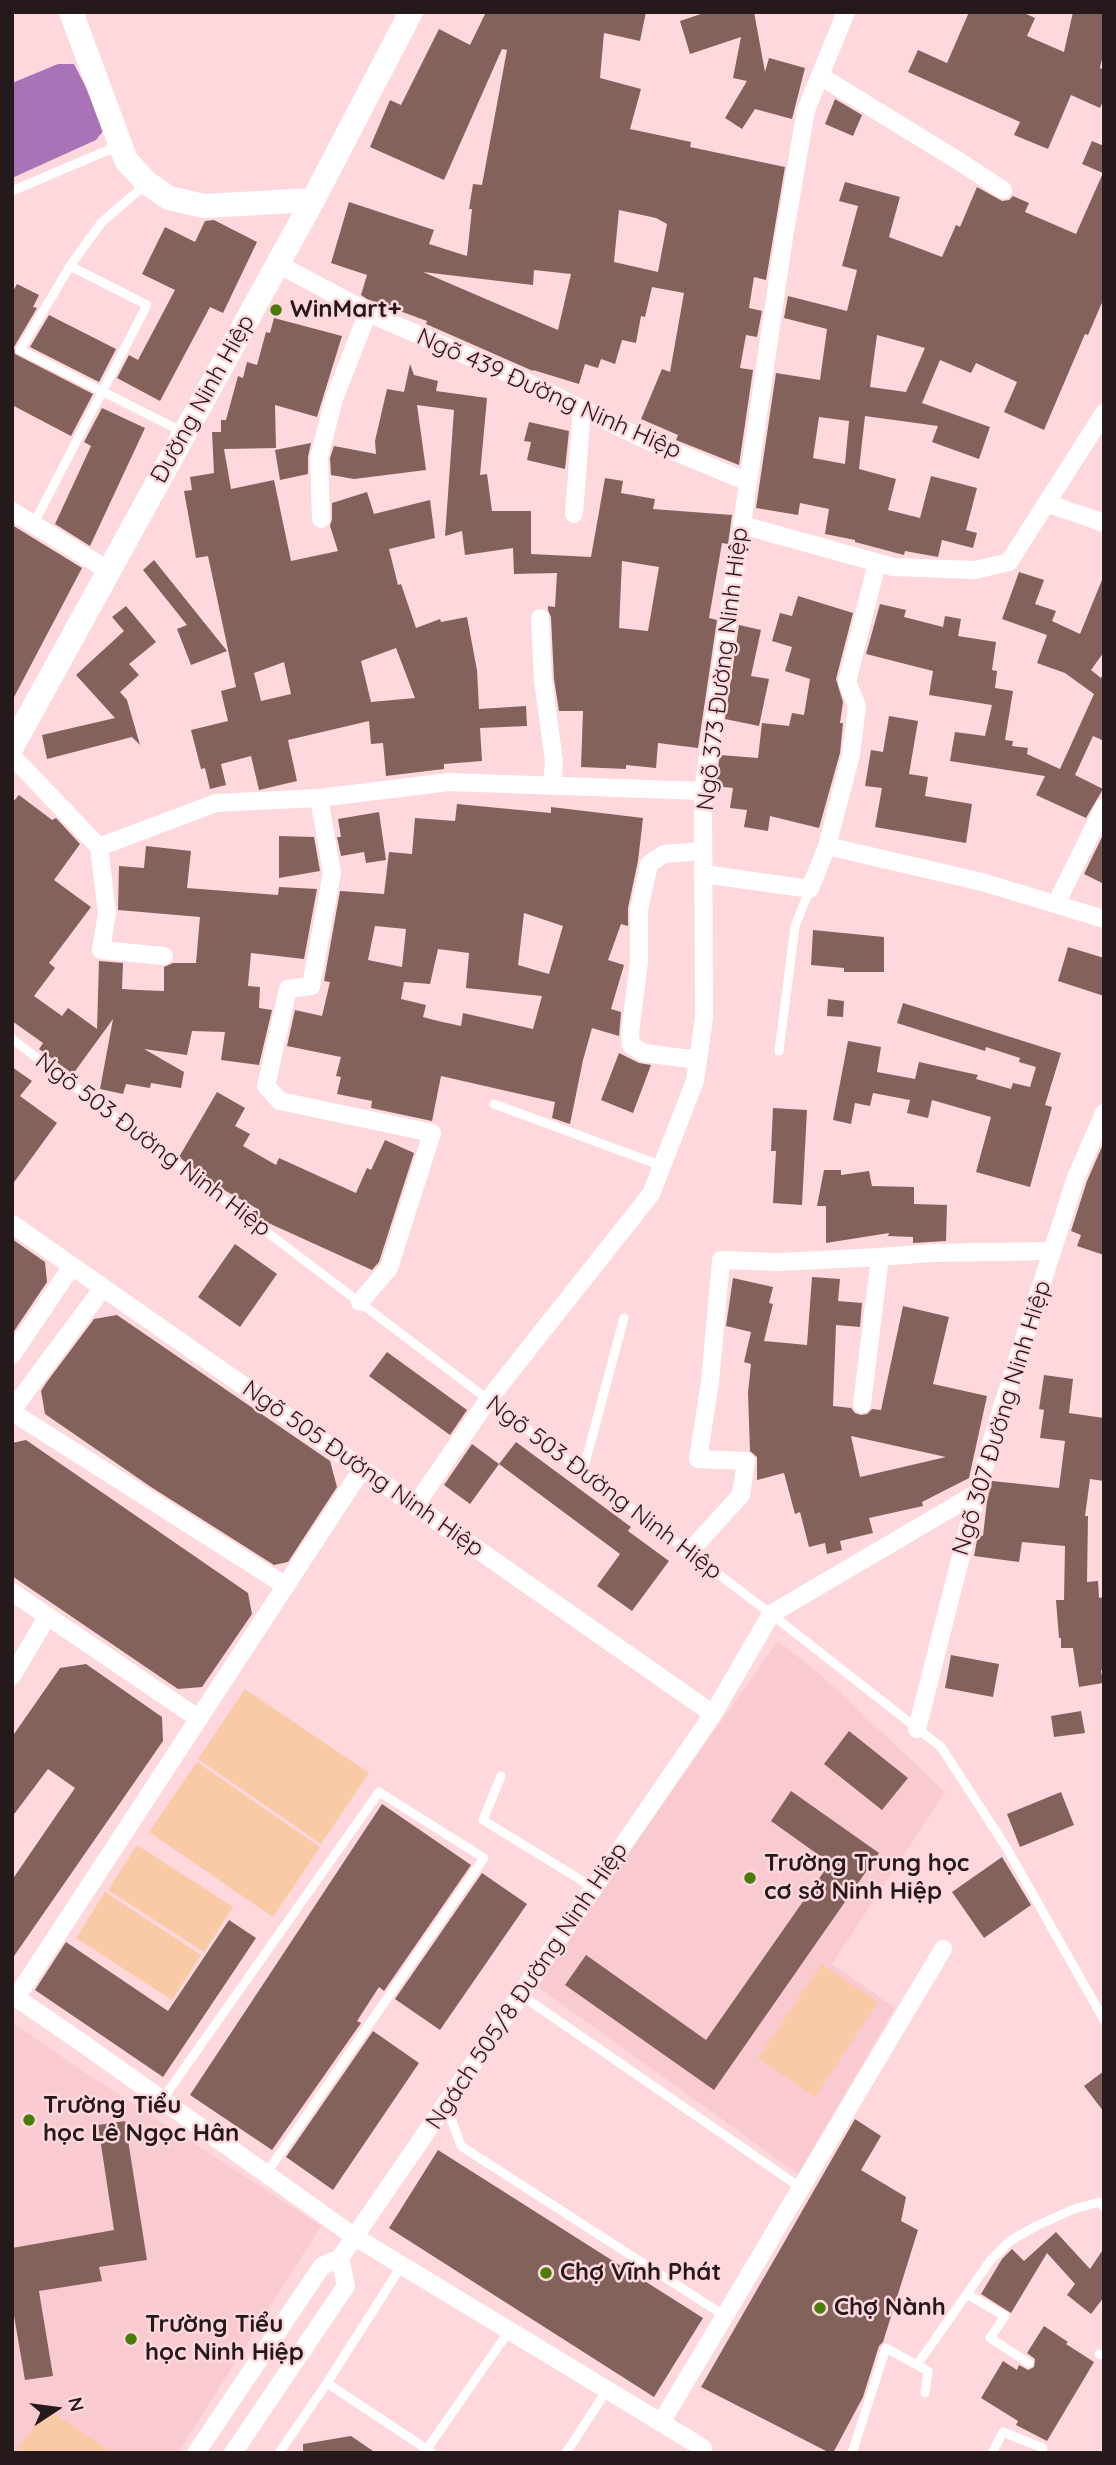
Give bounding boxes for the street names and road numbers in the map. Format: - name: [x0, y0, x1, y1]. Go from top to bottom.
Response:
- street label: Đường Ninh Hiệp: [145, 310, 261, 488]
- street label: Ngõ 439 Đường Ninh Hiệp: [412, 323, 686, 465]
- street label: Ngõ 373 Đường Ninh Hiệp: [691, 526, 755, 812]
- street label: Ngõ 503 Đường Ninh Hiệp: [29, 1047, 277, 1243]
- street label: Ngõ 307 Đường Ninh Hiệp: [946, 1277, 1058, 1559]
- street label: Ngõ 505 Đường Ninh Hiệp: [237, 1374, 489, 1564]
- street label: Ngõ 503 Đường Ninh Hiệp: [480, 1390, 728, 1586]
- street label: Ngách 505/8 Đường Ninh Hiệp: [420, 1837, 634, 2135]

